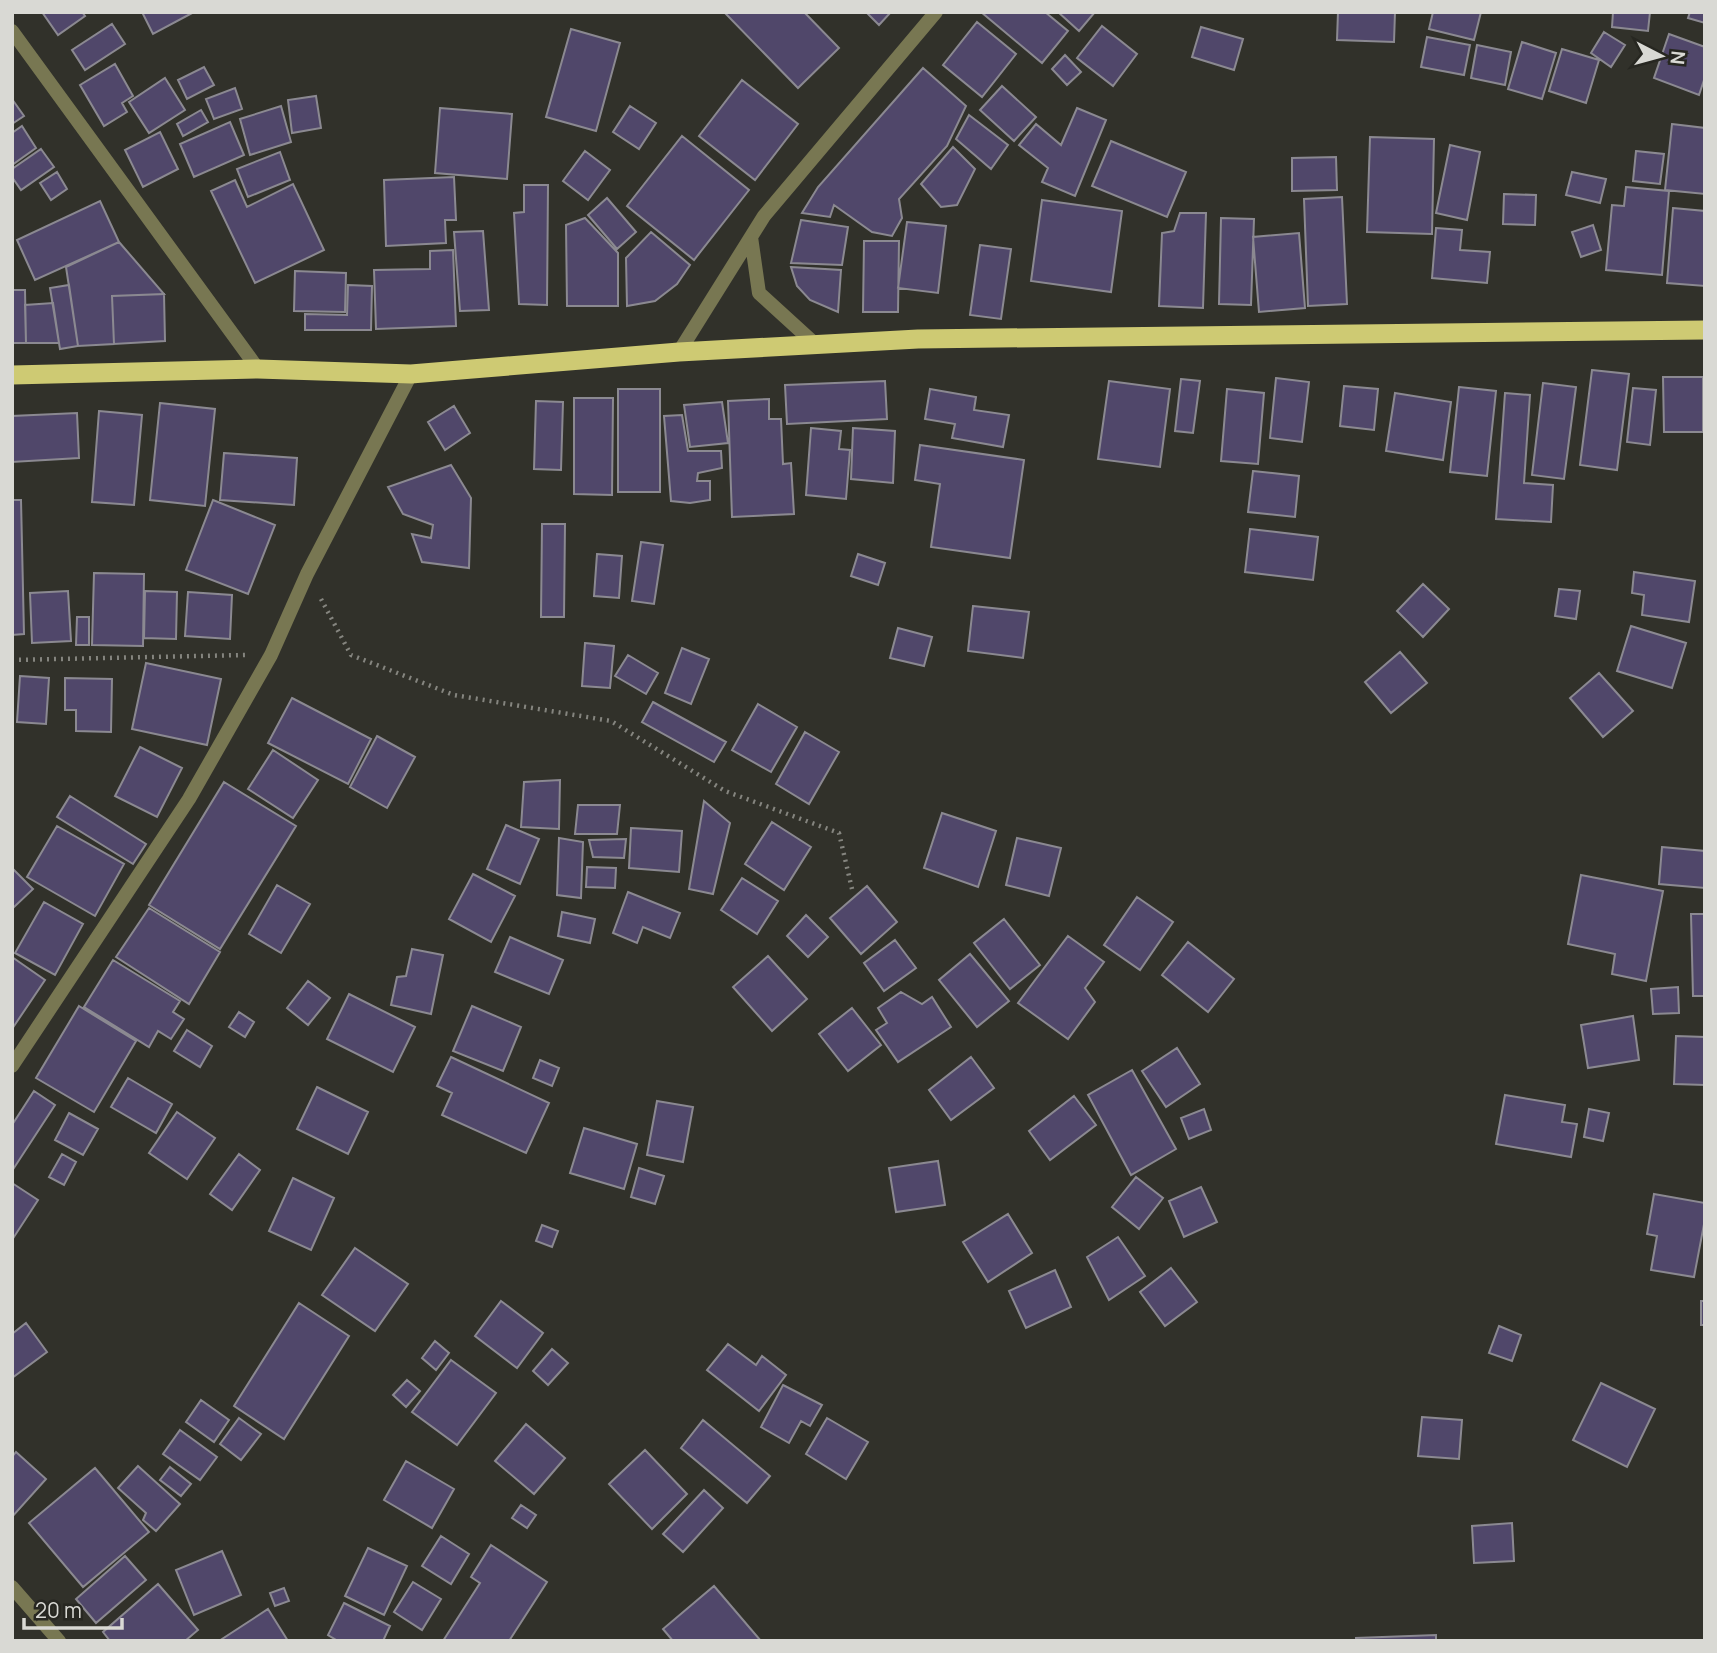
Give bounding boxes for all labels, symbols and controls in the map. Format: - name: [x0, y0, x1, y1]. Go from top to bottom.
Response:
- north arrow: [1626, 21, 1696, 91]
- text: N: [1664, 50, 1692, 66]
- scale bar: [24, 1586, 122, 1630]
- text: 20 m: [35, 1596, 82, 1624]

